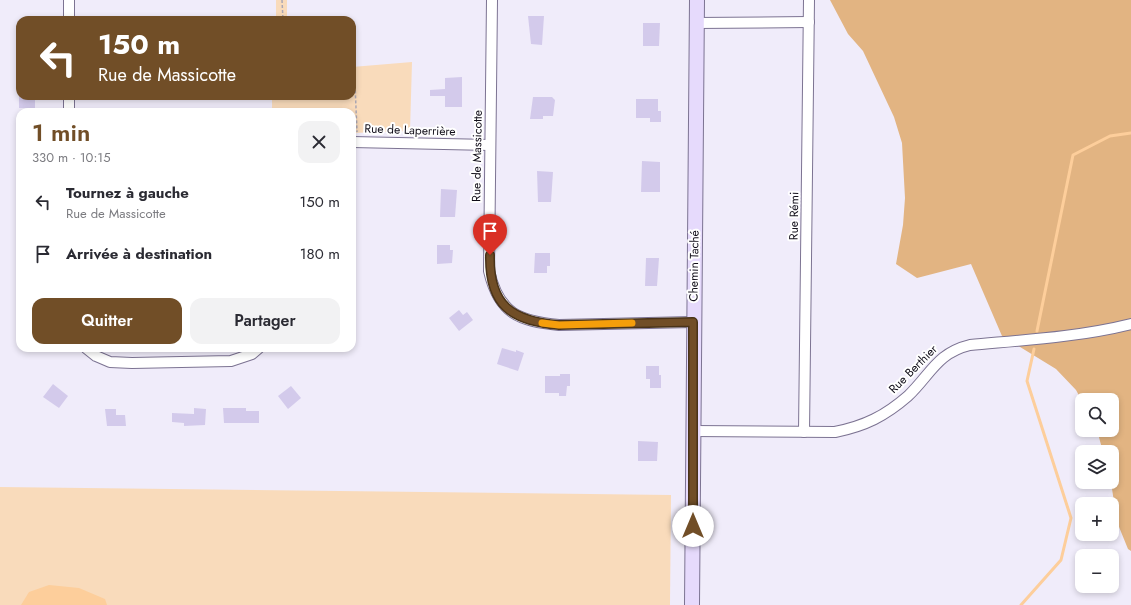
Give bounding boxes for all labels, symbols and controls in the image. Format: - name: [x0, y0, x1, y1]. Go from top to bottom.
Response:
- text: 150 m: [98, 24, 180, 65]
- icon: left: [32, 32, 84, 84]
- text: Rue de Massicotte: [98, 62, 236, 88]
- street label: Rue de Massicotte: [467, 110, 487, 202]
- text: 1 min: [32, 115, 90, 150]
- street label: Rue de Laperrière: [364, 119, 456, 141]
- button: close: [298, 121, 340, 163]
- text: 330 m · 10:15: [32, 148, 110, 167]
- text: Tournez à gauche: [66, 182, 189, 204]
- icon: left: [32, 191, 54, 213]
- text: 150 m: [300, 191, 340, 213]
- street label: Rue Rémi: [785, 192, 803, 240]
- text: Rue de Massicotte: [66, 204, 166, 223]
- pin: [473, 214, 507, 255]
- icon: arrive: [479, 220, 501, 242]
- street label: Chemin Taché: [684, 230, 704, 302]
- icon: arrive: [32, 243, 54, 265]
- text: Arrivée à destination: [66, 243, 212, 265]
- text: 180 m: [300, 243, 340, 265]
- button: Quitter: [32, 298, 182, 344]
- button: Partager: [190, 298, 340, 344]
- street label: Rue Berthier: [885, 340, 942, 397]
- map controls: [1075, 393, 1119, 593]
- button: search: [1075, 393, 1119, 437]
- button: layers: [1075, 445, 1119, 489]
- button: +: [1075, 497, 1119, 541]
- position arrow: [672, 505, 714, 547]
- button: −: [1075, 549, 1119, 593]

